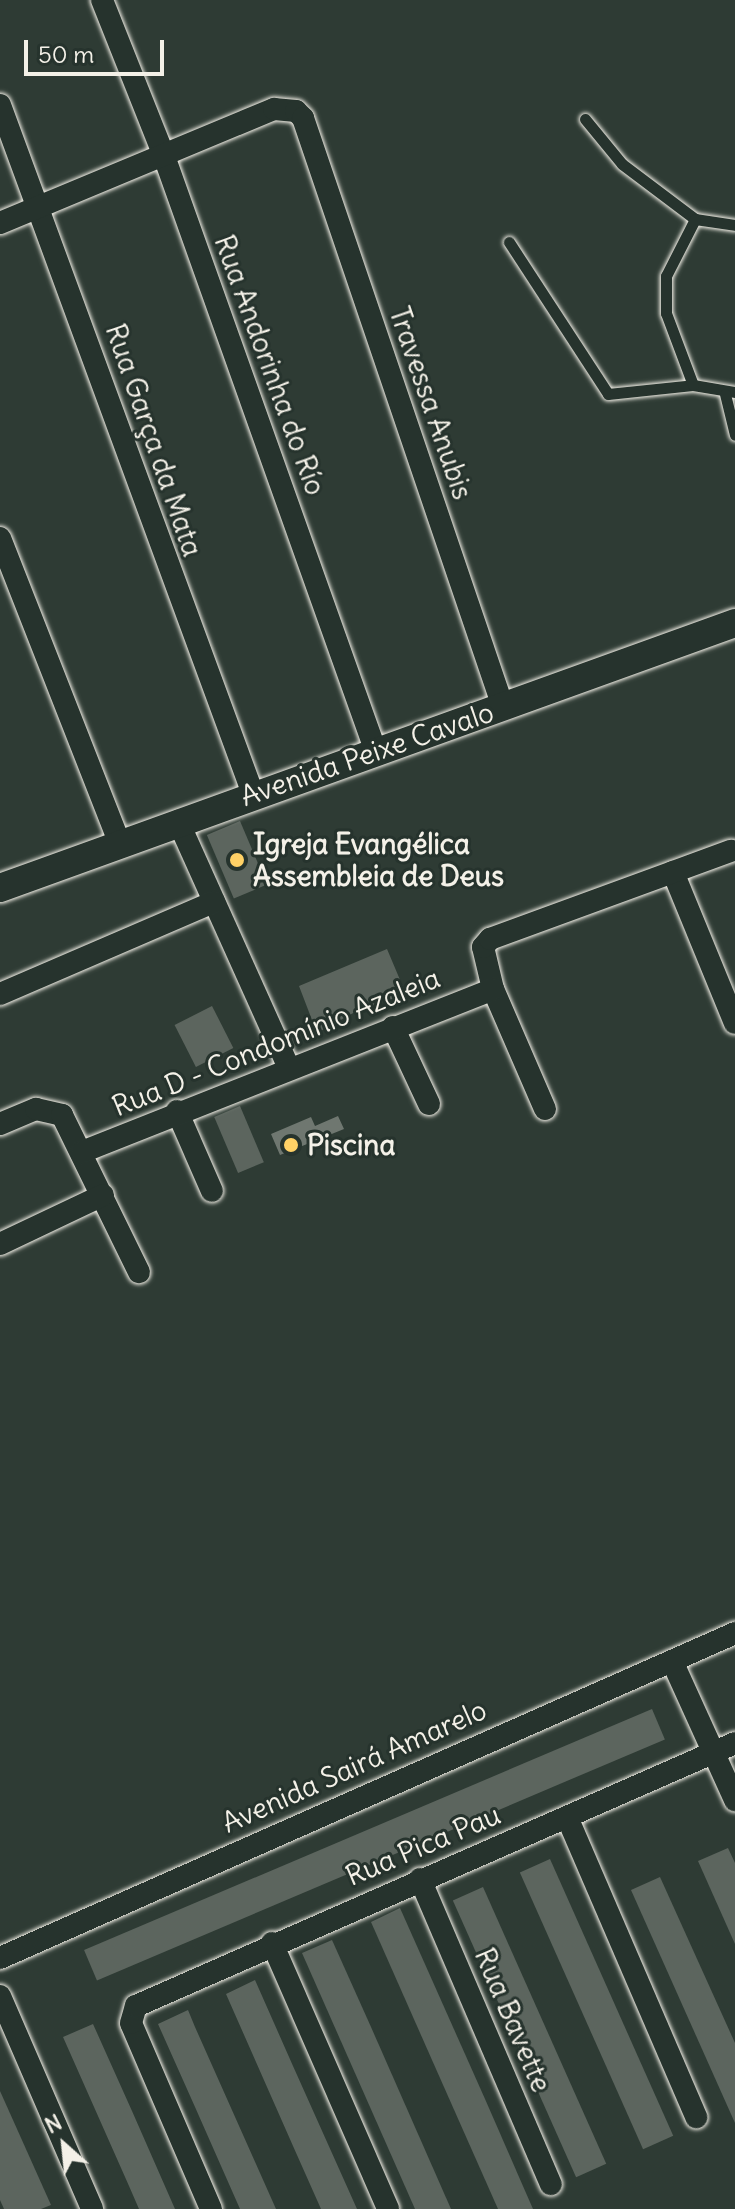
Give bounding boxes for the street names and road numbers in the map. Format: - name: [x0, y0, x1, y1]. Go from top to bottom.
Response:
- street label: Rua Andorinha do Río: [207, 230, 333, 500]
- street label: Travessa Anubis: [382, 302, 480, 504]
- street label: Rua Garça da Mata: [98, 319, 210, 561]
- street label: Avenida Peixe Cavalo: [236, 695, 498, 813]
- street label: Rua D - Condomínio Azaleia: [107, 961, 445, 1123]
- street label: Avenida Sairá Amarelo: [217, 1693, 491, 1839]
- street label: Rua Pica Pau: [341, 1797, 505, 1893]
- street label: Rua Bavette: [468, 1943, 558, 2097]

